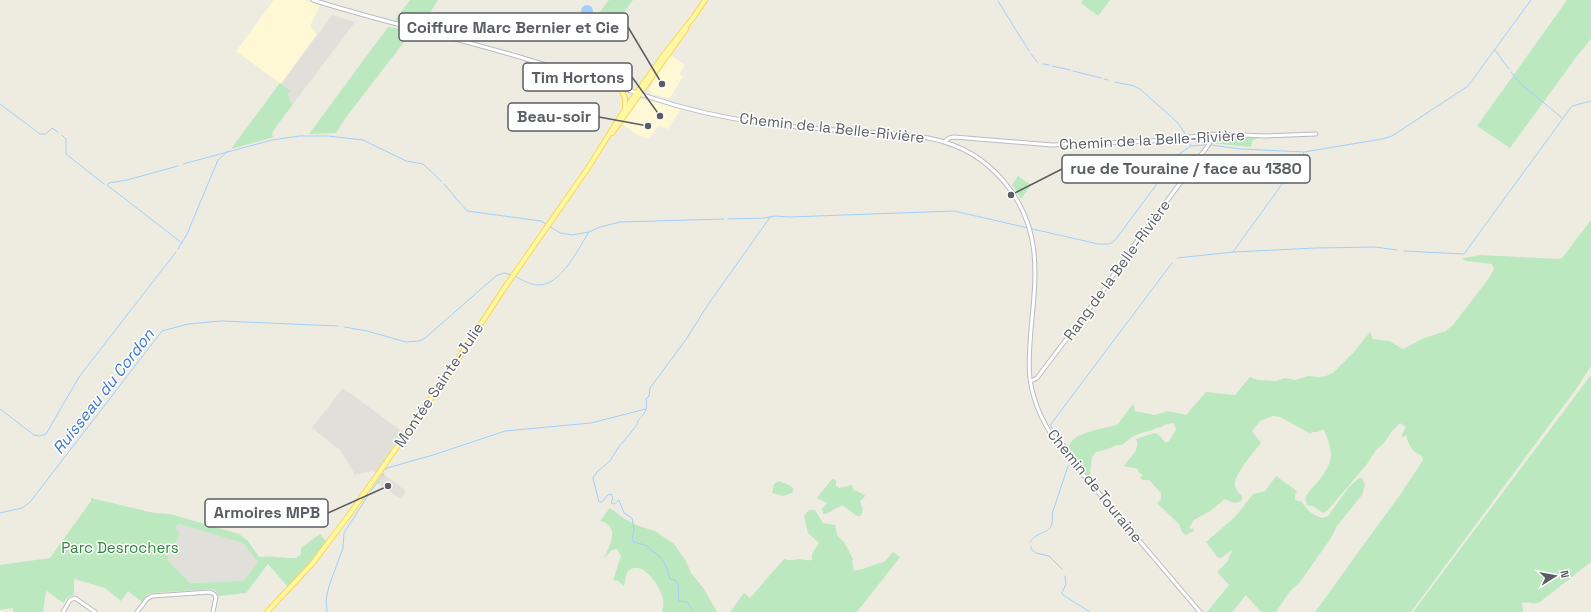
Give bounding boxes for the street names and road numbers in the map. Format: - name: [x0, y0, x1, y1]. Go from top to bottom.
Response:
- street label: Chemin de la Belle-Rivière: [739, 108, 926, 147]
- street label: Chemin de la Belle-Rivière: [1059, 125, 1245, 154]
- street label: Rang de la Belle-Rivière: [1059, 196, 1174, 344]
- street label: Montée Sainte-Julie: [390, 319, 487, 451]
- street label: Chemin de Touraine: [1044, 425, 1147, 546]

